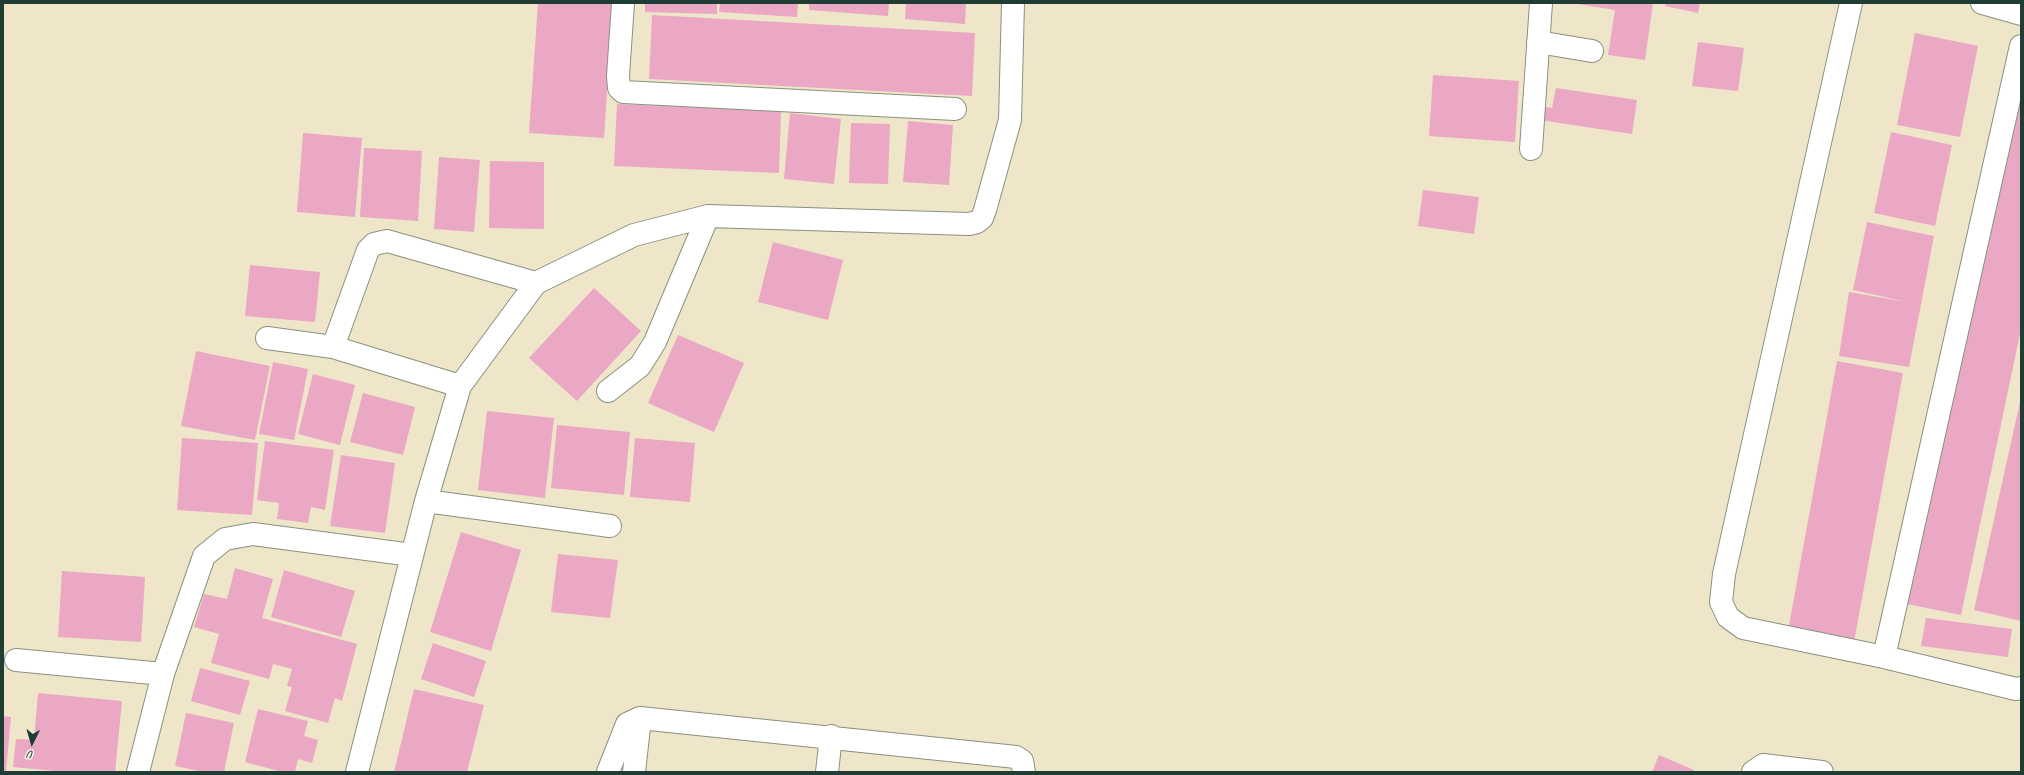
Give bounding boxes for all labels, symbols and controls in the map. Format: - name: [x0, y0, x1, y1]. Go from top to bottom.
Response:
- north arrow: [12, 723, 52, 763]
- text: U: [28, 748, 34, 762]

